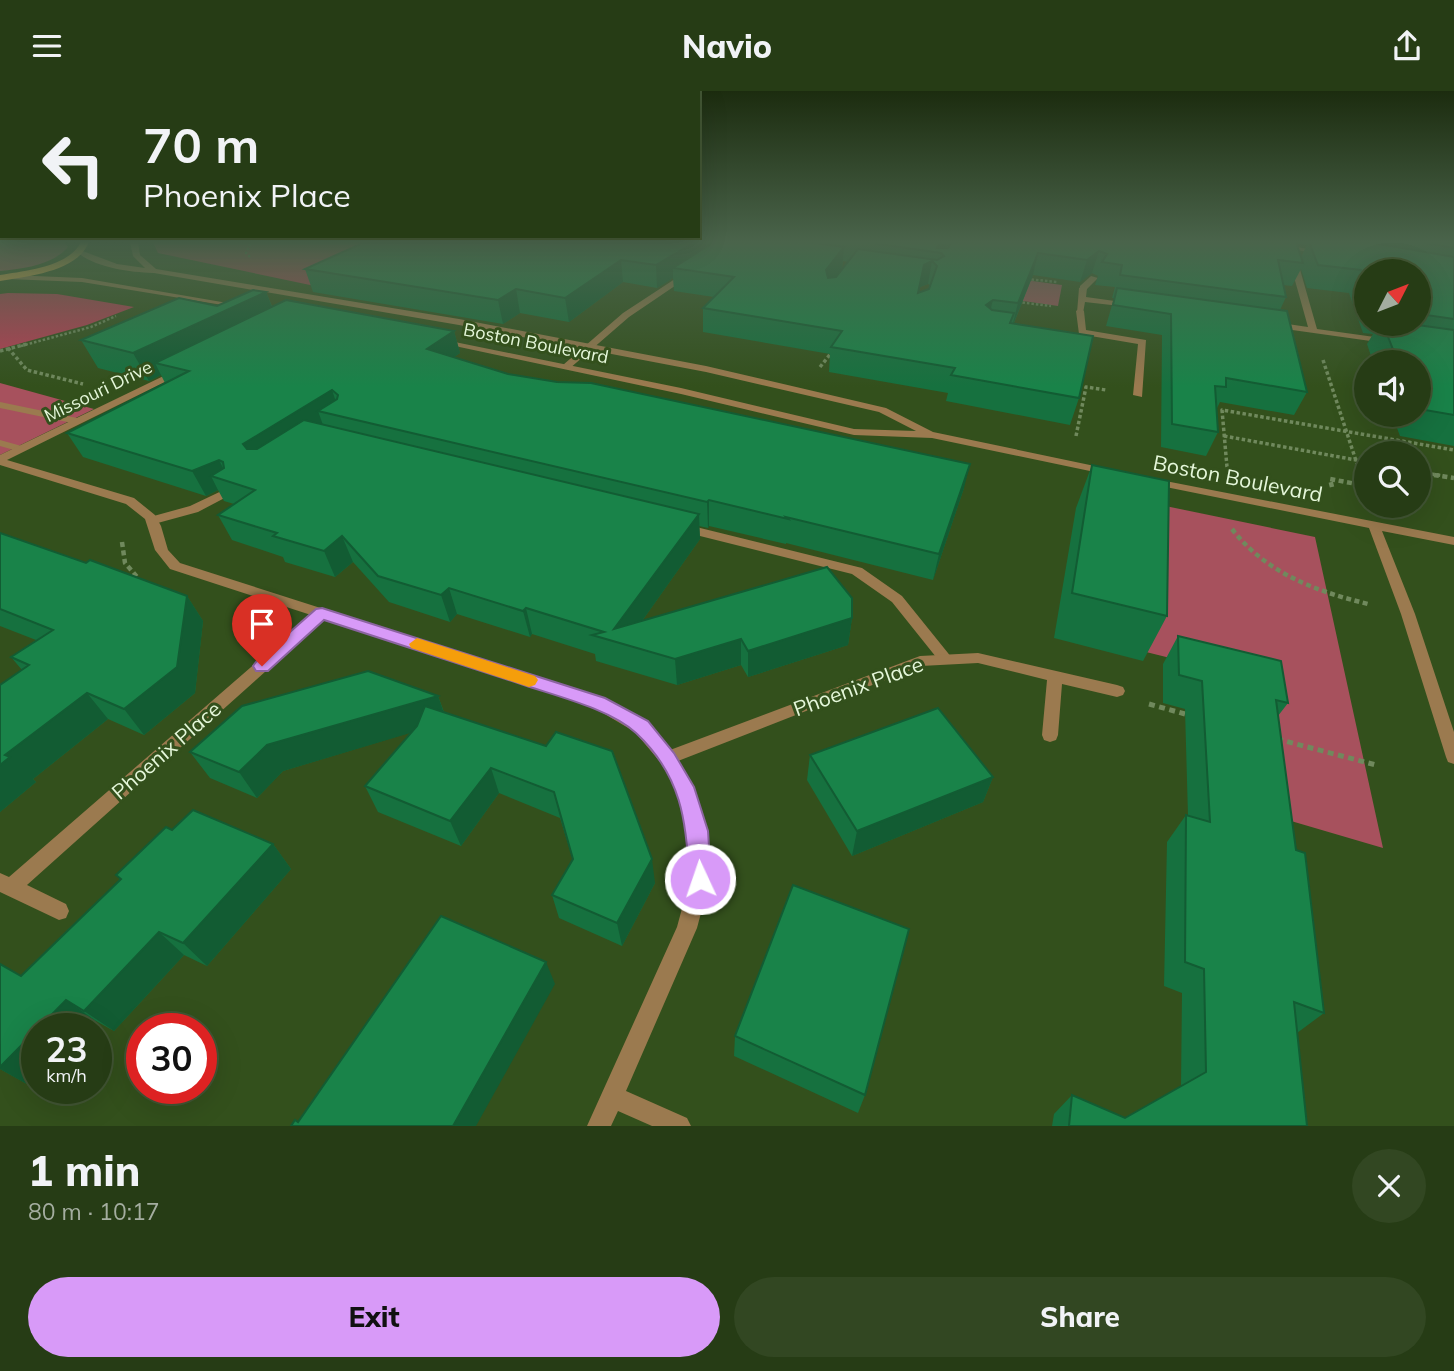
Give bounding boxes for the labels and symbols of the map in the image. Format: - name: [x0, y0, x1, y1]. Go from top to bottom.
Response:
- north arrow: [1354, 259, 1432, 336]
- street label: Boston Boulevard: [461, 318, 611, 368]
- street label: Missouri Drive: [40, 355, 156, 427]
- street label: Boston Boulevard: [1151, 449, 1325, 507]
- pin: [232, 594, 292, 666]
- street label: Phoenix Place: [790, 650, 926, 722]
- street label: Phoenix Place: [106, 695, 226, 805]
- position arrow: [663, 842, 737, 916]
- speed limit sign: 30: [126, 1013, 217, 1104]

